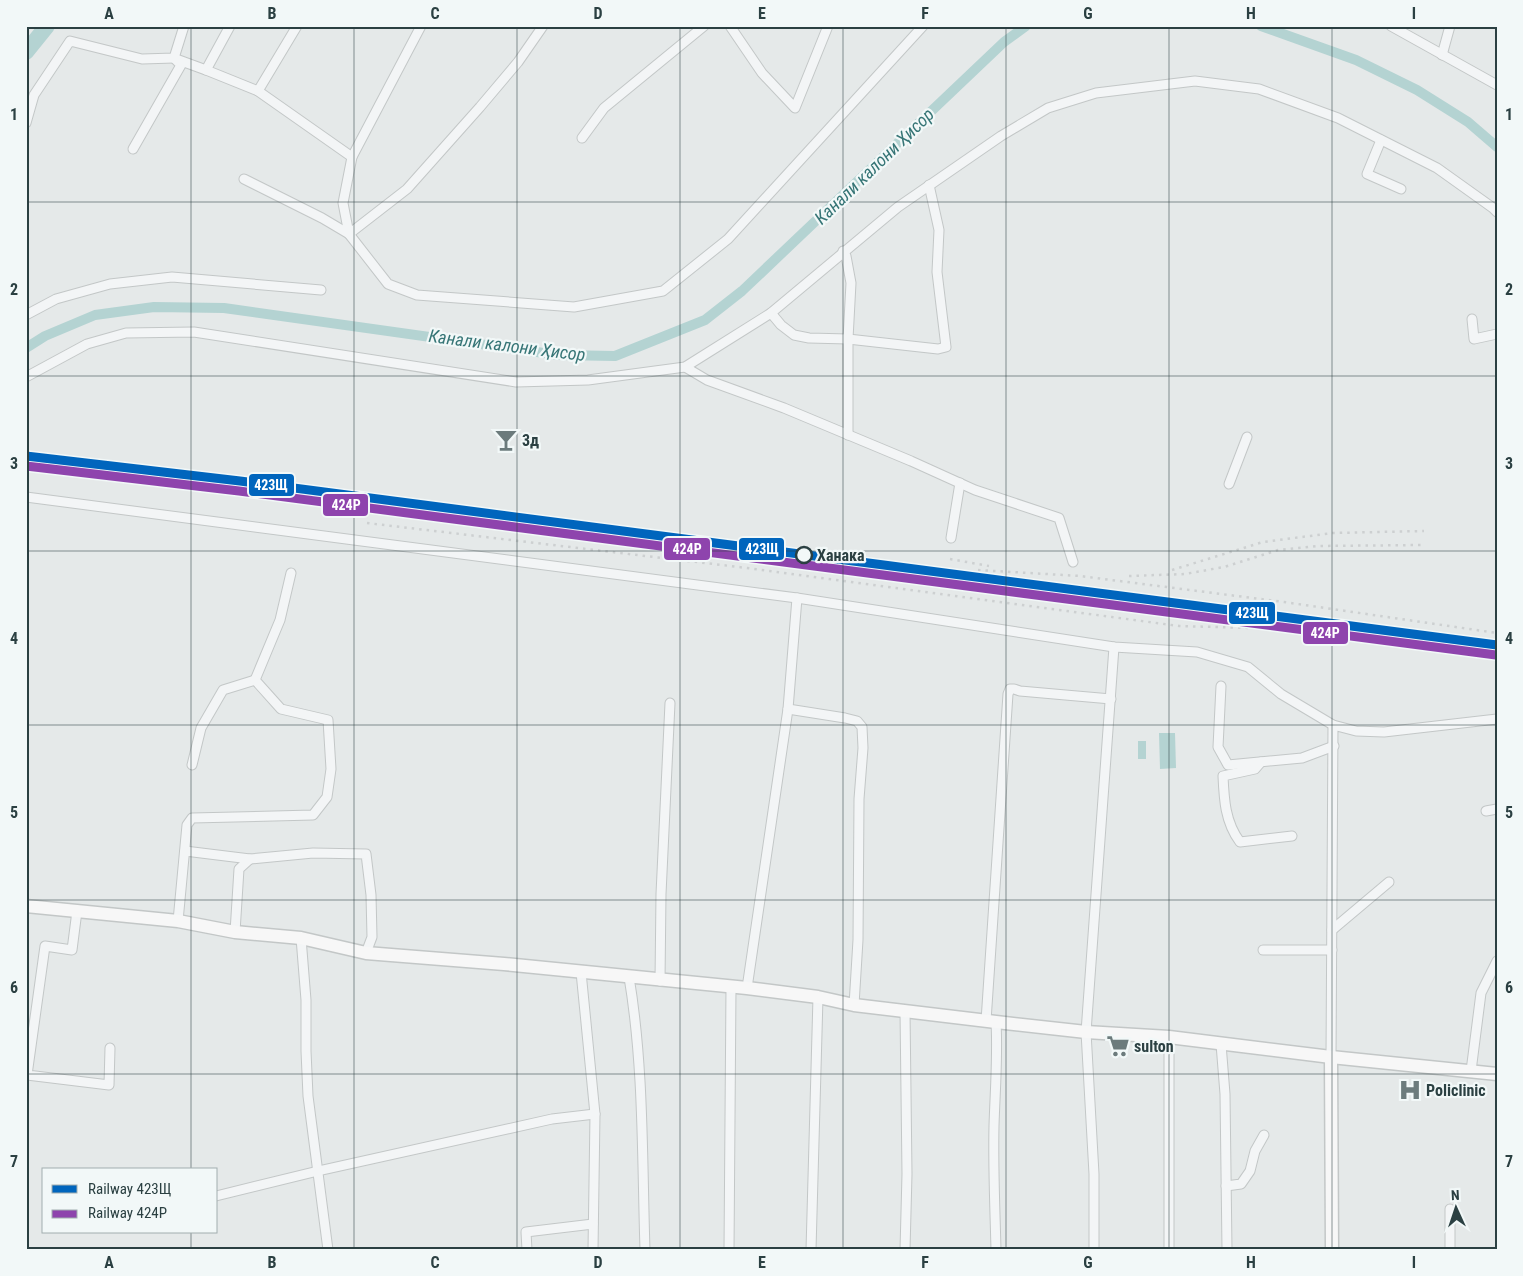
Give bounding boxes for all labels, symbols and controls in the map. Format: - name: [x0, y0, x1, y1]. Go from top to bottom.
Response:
- text: A: [104, 4, 114, 23]
- text: B: [268, 4, 277, 23]
- text: C: [430, 4, 440, 23]
- text: D: [593, 4, 603, 23]
- text: E: [758, 4, 766, 23]
- text: F: [921, 4, 929, 23]
- text: G: [1083, 4, 1093, 23]
- text: H: [1246, 4, 1256, 23]
- text: I: [1412, 4, 1416, 23]
- water label: Канали калони Ҳисор: [810, 104, 938, 228]
- text: 1: [10, 105, 18, 124]
- text: 1: [1505, 105, 1513, 124]
- text: 2: [10, 280, 18, 299]
- text: 2: [1505, 280, 1513, 299]
- water label: Канали калони Ҳисор: [427, 325, 587, 365]
- bar icon: 3д: [493, 427, 519, 453]
- place label: 3д: [522, 431, 539, 450]
- text: 3: [10, 454, 18, 473]
- text: 3: [1505, 454, 1513, 473]
- line badge: 423Щ: [248, 473, 295, 497]
- text: 423Щ: [254, 477, 288, 493]
- line badge: 424Р: [322, 493, 369, 517]
- text: 424Р: [331, 497, 361, 513]
- line badge: 424Р: [663, 537, 711, 561]
- line badge: 423Щ: [738, 537, 785, 561]
- text: 424Р: [672, 541, 702, 557]
- text: 423Щ: [745, 541, 779, 557]
- marker: Ханака: [795, 546, 813, 564]
- place label: Ханака: [817, 546, 865, 565]
- line badge: 423Щ: [1228, 601, 1276, 625]
- text: 423Щ: [1235, 605, 1269, 621]
- line badge: 424Р: [1302, 621, 1349, 645]
- text: 424Р: [1310, 625, 1340, 641]
- text: 4: [10, 629, 18, 648]
- text: 4: [1505, 629, 1513, 648]
- text: 5: [10, 803, 18, 822]
- text: 5: [1505, 803, 1513, 822]
- text: 6: [10, 978, 18, 997]
- text: 6: [1505, 978, 1513, 997]
- supermarket icon: sulton: [1105, 1033, 1131, 1059]
- place label: sulton: [1134, 1037, 1174, 1056]
- hospital icon: Policlinic: [1397, 1077, 1423, 1103]
- place label: Policlinic: [1426, 1081, 1486, 1100]
- text: 7: [10, 1152, 18, 1171]
- text: 7: [1505, 1152, 1513, 1171]
- legend: [42, 1168, 218, 1234]
- text: Railway 423Щ: [88, 1180, 171, 1198]
- north arrow: [1430, 1184, 1480, 1234]
- text: N: [1451, 1187, 1460, 1203]
- text: Railway 424Р: [88, 1204, 167, 1222]
- text: A: [104, 1253, 114, 1272]
- text: B: [268, 1253, 277, 1272]
- text: C: [430, 1253, 440, 1272]
- text: D: [593, 1253, 603, 1272]
- text: E: [758, 1253, 766, 1272]
- text: F: [921, 1253, 929, 1272]
- text: G: [1083, 1253, 1093, 1272]
- text: H: [1246, 1253, 1256, 1272]
- text: I: [1412, 1253, 1416, 1272]

